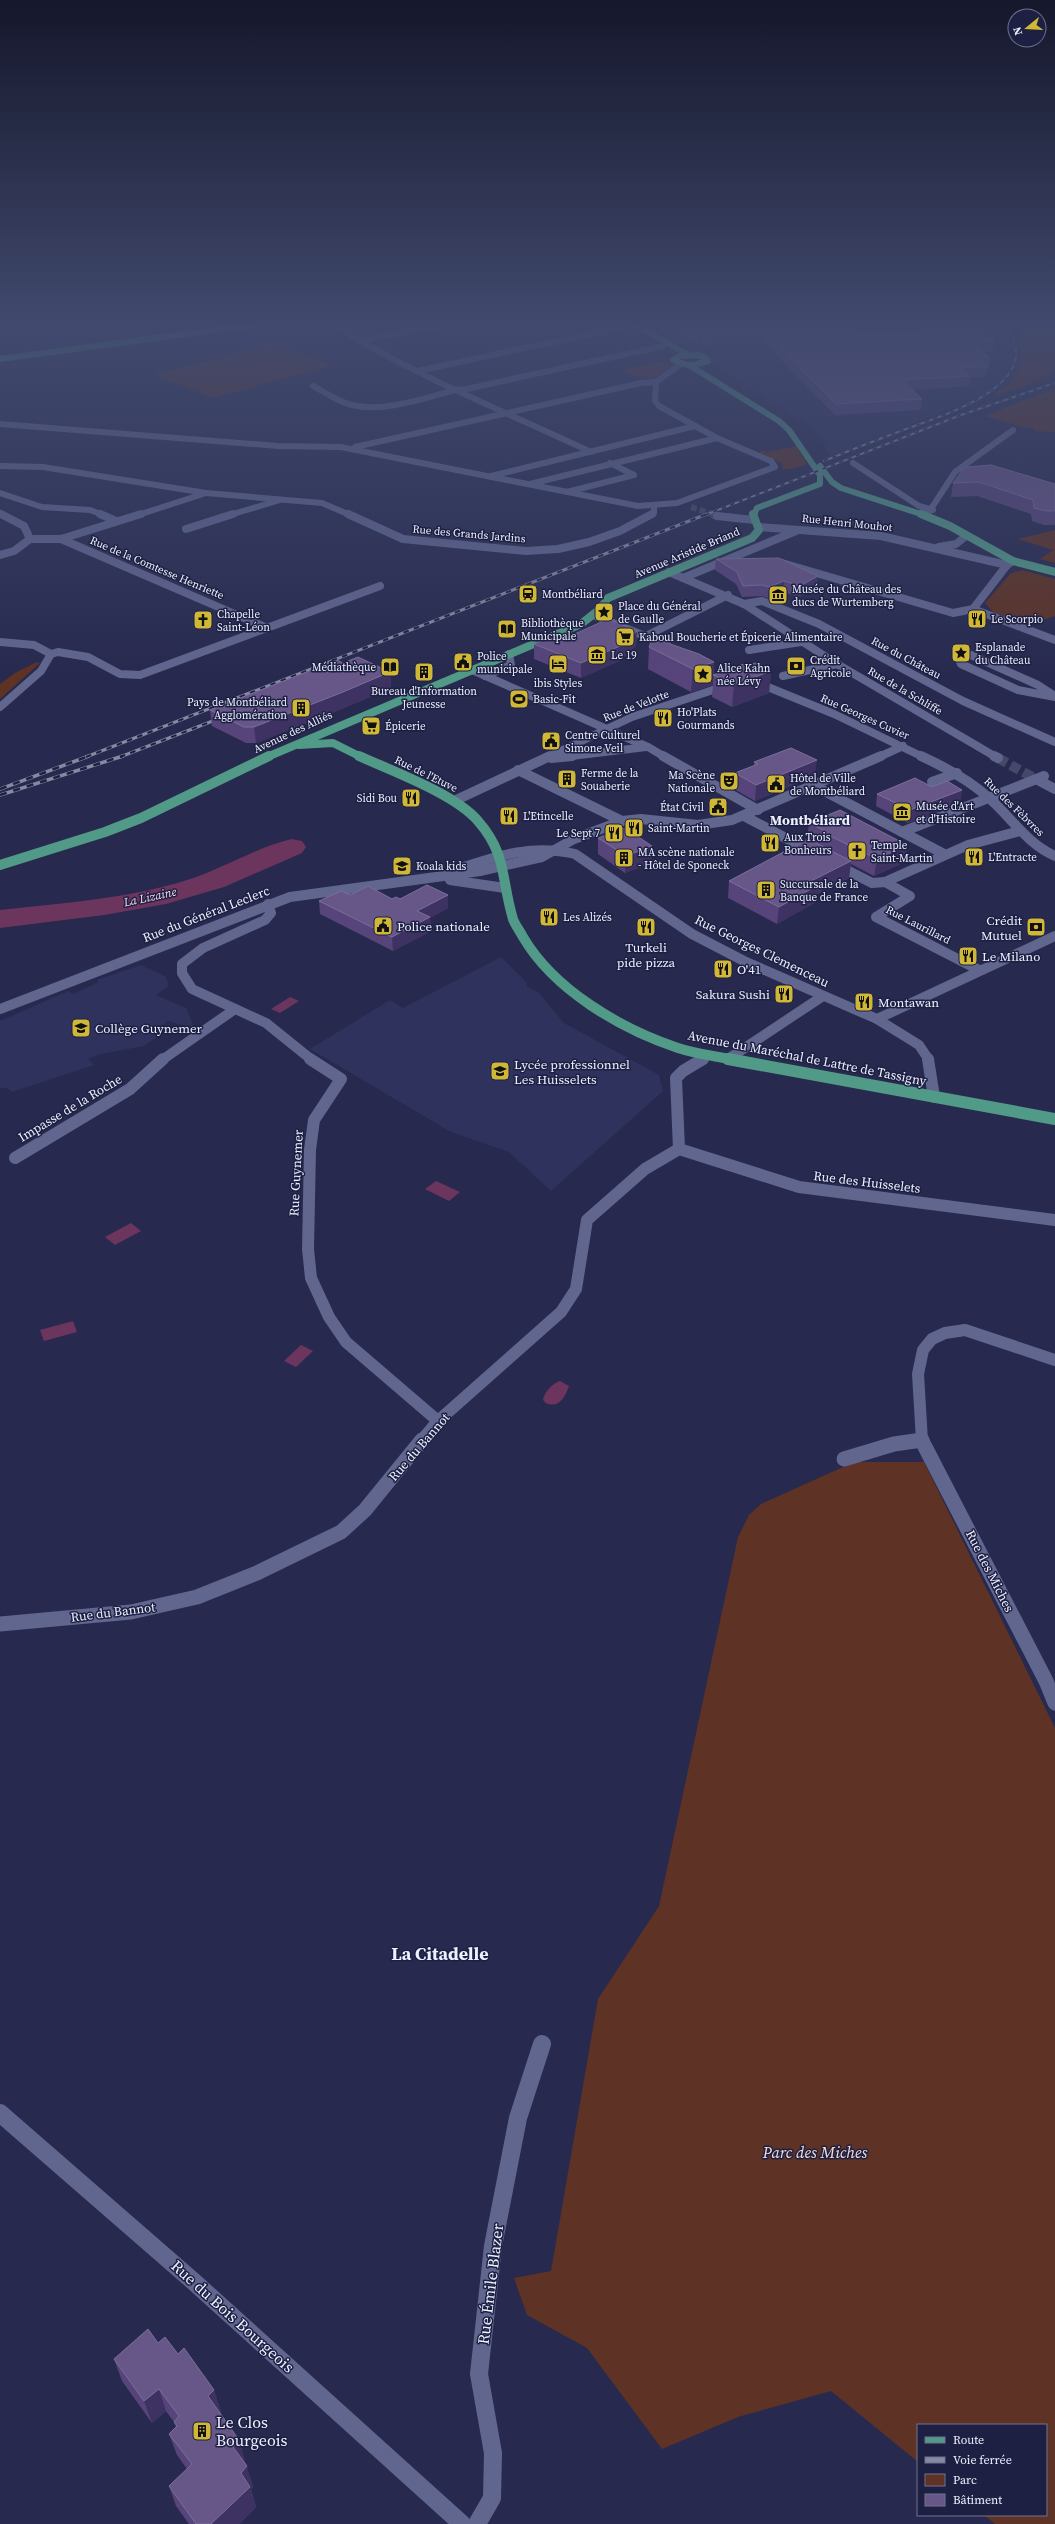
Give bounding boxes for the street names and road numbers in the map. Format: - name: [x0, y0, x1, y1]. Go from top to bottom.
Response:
- street label: Rue Henri Mouhot: [801, 511, 893, 535]
- street label: Rue des Grands Jardins: [412, 522, 526, 546]
- street label: Avenue Aristide Briand: [632, 524, 743, 582]
- street label: Rue de la Comtesse Henriette: [88, 533, 227, 603]
- street label: Rue du Château: [869, 633, 944, 683]
- street label: Rue de la Schliffe: [865, 664, 945, 719]
- street label: Rue de Velotte: [601, 686, 672, 726]
- street label: Rue Georges Cuvier: [818, 691, 912, 743]
- street label: Avenue des Alliés: [251, 707, 335, 757]
- street label: Rue de l'Etuve: [392, 752, 460, 796]
- street label: Rue des Fèbvres: [980, 774, 1048, 840]
- street label: Rue du Général Leclerc: [140, 882, 272, 946]
- street label: Rue Laurillard: [883, 902, 954, 948]
- street label: Rue Georges Clemenceau: [692, 911, 832, 991]
- street label: Avenue du Maréchal de Lattre de Tassigny: [686, 1026, 928, 1090]
- street label: Impasse de la Roche: [15, 1070, 125, 1146]
- street label: Rue Guynemer: [285, 1129, 307, 1217]
- street label: Rue des Huisselets: [813, 1167, 922, 1197]
- street label: Rue du Bannot: [385, 1409, 454, 1485]
- street label: Rue des Miches: [962, 1527, 1018, 1615]
- street label: Rue du Bannot: [70, 1598, 157, 1626]
- street label: Rue Émile Blazer: [472, 2222, 508, 2346]
- street label: Rue du Bois Bourgeois: [167, 2255, 299, 2377]

